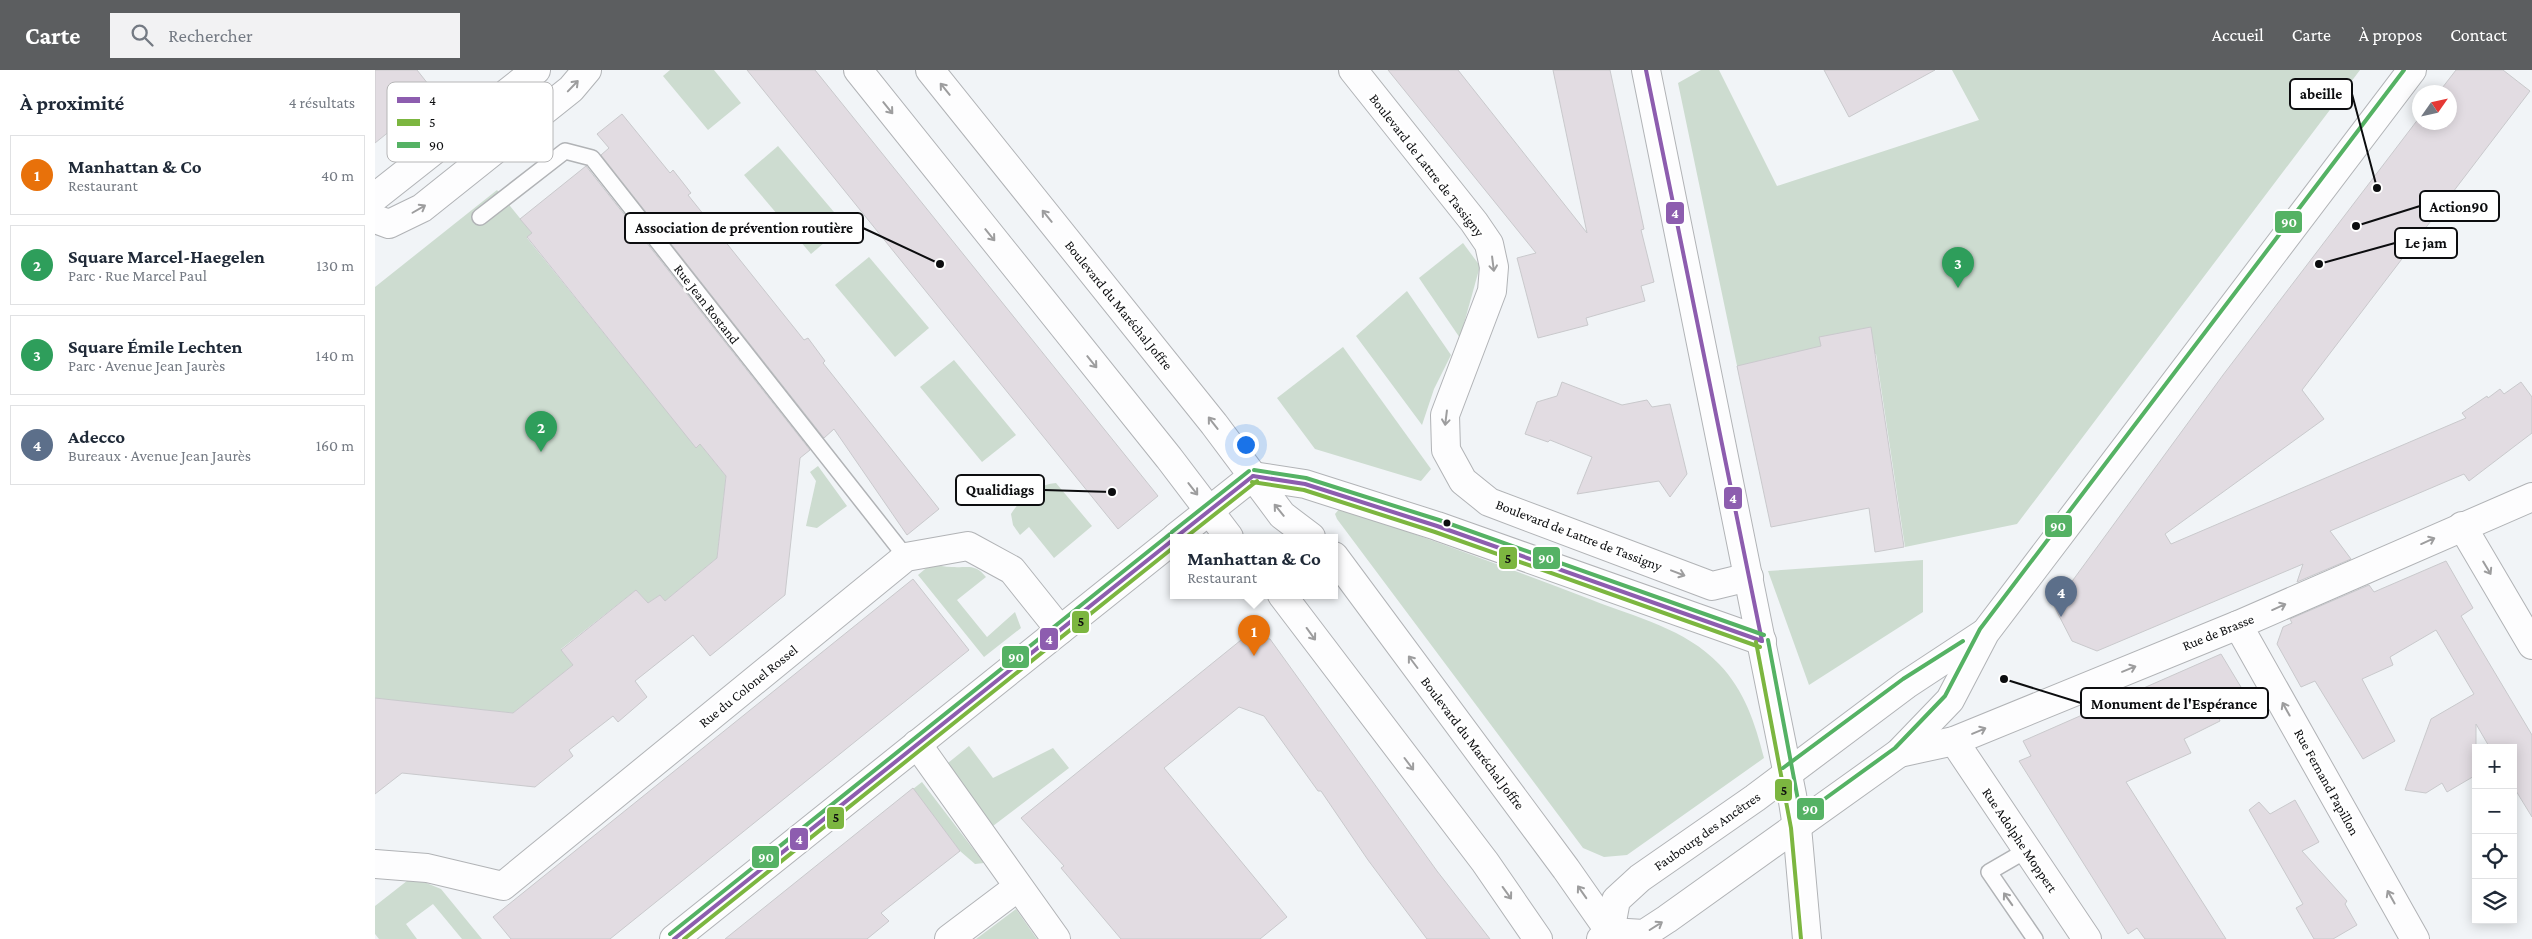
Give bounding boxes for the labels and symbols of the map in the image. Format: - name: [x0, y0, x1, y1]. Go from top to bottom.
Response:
- one-way arrow: [567, 79, 579, 92]
- callout: abeille: [2290, 79, 2352, 109]
- legend: [387, 82, 553, 162]
- one-way arrow: [940, 83, 951, 96]
- north arrow: [2412, 85, 2457, 130]
- text: abeille: [2300, 86, 2342, 102]
- street label: Boulevard de Lattre de Tassigny: [1366, 90, 1488, 240]
- text: 4: [429, 92, 436, 108]
- one-way arrow: [883, 101, 894, 114]
- text: 5: [429, 114, 436, 130]
- text: 90: [429, 137, 444, 153]
- callout: Action90: [2420, 191, 2499, 221]
- text: Action90: [2429, 199, 2488, 215]
- line badge: 4: [1665, 201, 1685, 225]
- one-way arrow: [412, 204, 427, 214]
- text: 4: [1671, 205, 1679, 221]
- one-way arrow: [1042, 210, 1053, 223]
- line badge: 90: [2274, 210, 2303, 234]
- callout: Association de prévention routière: [625, 213, 863, 243]
- text: 90: [2281, 214, 2297, 230]
- text: Association de prévention routière: [634, 220, 853, 236]
- one-way arrow: [985, 228, 995, 242]
- callout: Le jam: [2395, 228, 2457, 258]
- text: Le jam: [2405, 235, 2447, 252]
- street label: Boulevard du Maréchal Joffre: [1062, 237, 1176, 373]
- pin: 3: [1942, 247, 1974, 288]
- one-way arrow: [1488, 256, 1498, 272]
- street label: Rue Jean Rostand: [671, 261, 743, 348]
- one-way arrow: [1086, 355, 1097, 368]
- one-way arrow: [1441, 409, 1451, 425]
- pin: 2: [525, 411, 557, 452]
- one-way arrow: [1208, 417, 1219, 430]
- your location: [1233, 432, 1259, 458]
- callout: Qualidiags: [956, 475, 1044, 505]
- text: Qualidiags: [966, 482, 1034, 498]
- one-way arrow: [1188, 482, 1198, 496]
- line badge: 4: [1723, 486, 1743, 510]
- text: 4: [1729, 490, 1737, 506]
- street label: Boulevard de Lattre de Tassigny: [1494, 496, 1665, 574]
- one-way arrow: [1273, 503, 1284, 516]
- line badge: 90: [2044, 514, 2073, 538]
- unlabelled marker: [1442, 518, 1452, 528]
- text: 90: [2050, 518, 2066, 534]
- one-way arrow: [2420, 536, 2435, 546]
- line badge: 5: [1498, 546, 1518, 570]
- line badge: 90: [1532, 546, 1561, 570]
- text: 5: [1505, 550, 1512, 566]
- text: 90: [1538, 550, 1554, 566]
- one-way arrow: [2482, 561, 2492, 575]
- one-way arrow: [1669, 569, 1685, 578]
- pin: 4: [2045, 576, 2077, 617]
- one-way arrow: [2271, 601, 2286, 611]
- line badge: 5: [1071, 610, 1090, 634]
- street label: Rue de Brasse: [2180, 610, 2256, 654]
- text: 5: [1078, 613, 1085, 629]
- pin: 1: [1238, 615, 1270, 656]
- line badge: 4: [1039, 627, 1059, 651]
- one-way arrow: [1306, 627, 1316, 641]
- text: 4: [1045, 631, 1053, 647]
- street label: Rue du Colonel Rossel: [695, 641, 801, 731]
- line badge: 90: [1001, 645, 1030, 669]
- text: 90: [1008, 649, 1024, 665]
- one-way arrow: [1408, 655, 1418, 669]
- one-way arrow: [2121, 663, 2136, 673]
- street label: Boulevard du Maréchal Joffre: [1418, 674, 1528, 812]
- callout: Monument de l'Espérance: [2081, 688, 2268, 718]
- text: Monument de l'Espérance: [2091, 696, 2257, 712]
- one-way arrow: [2280, 703, 2290, 717]
- one-way arrow: [1971, 725, 1986, 735]
- street label: Rue Fernand Papillon: [2291, 726, 2363, 838]
- one-way arrow: [1404, 757, 1415, 770]
- line badge: 5: [1774, 778, 1793, 802]
- text: 5: [1781, 782, 1788, 798]
- street label: Rue Adolphe Moppert: [1979, 785, 2061, 896]
- street label: Faubourg des Ancêtres: [1651, 788, 1763, 874]
- line badge: 90: [1796, 797, 1825, 821]
- text: 90: [1802, 801, 1818, 817]
- line badge: 5: [826, 806, 845, 830]
- text: 5: [833, 809, 840, 825]
- line badge: 4: [789, 827, 809, 851]
- text: 4: [795, 831, 803, 847]
- line badge: 90: [751, 845, 780, 869]
- text: 90: [758, 849, 774, 865]
- one-way arrow: [1577, 885, 1587, 899]
- one-way arrow: [1502, 886, 1512, 900]
- one-way arrow: [2386, 890, 2396, 904]
- one-way arrow: [2003, 892, 2013, 906]
- one-way arrow: [1649, 921, 1663, 931]

